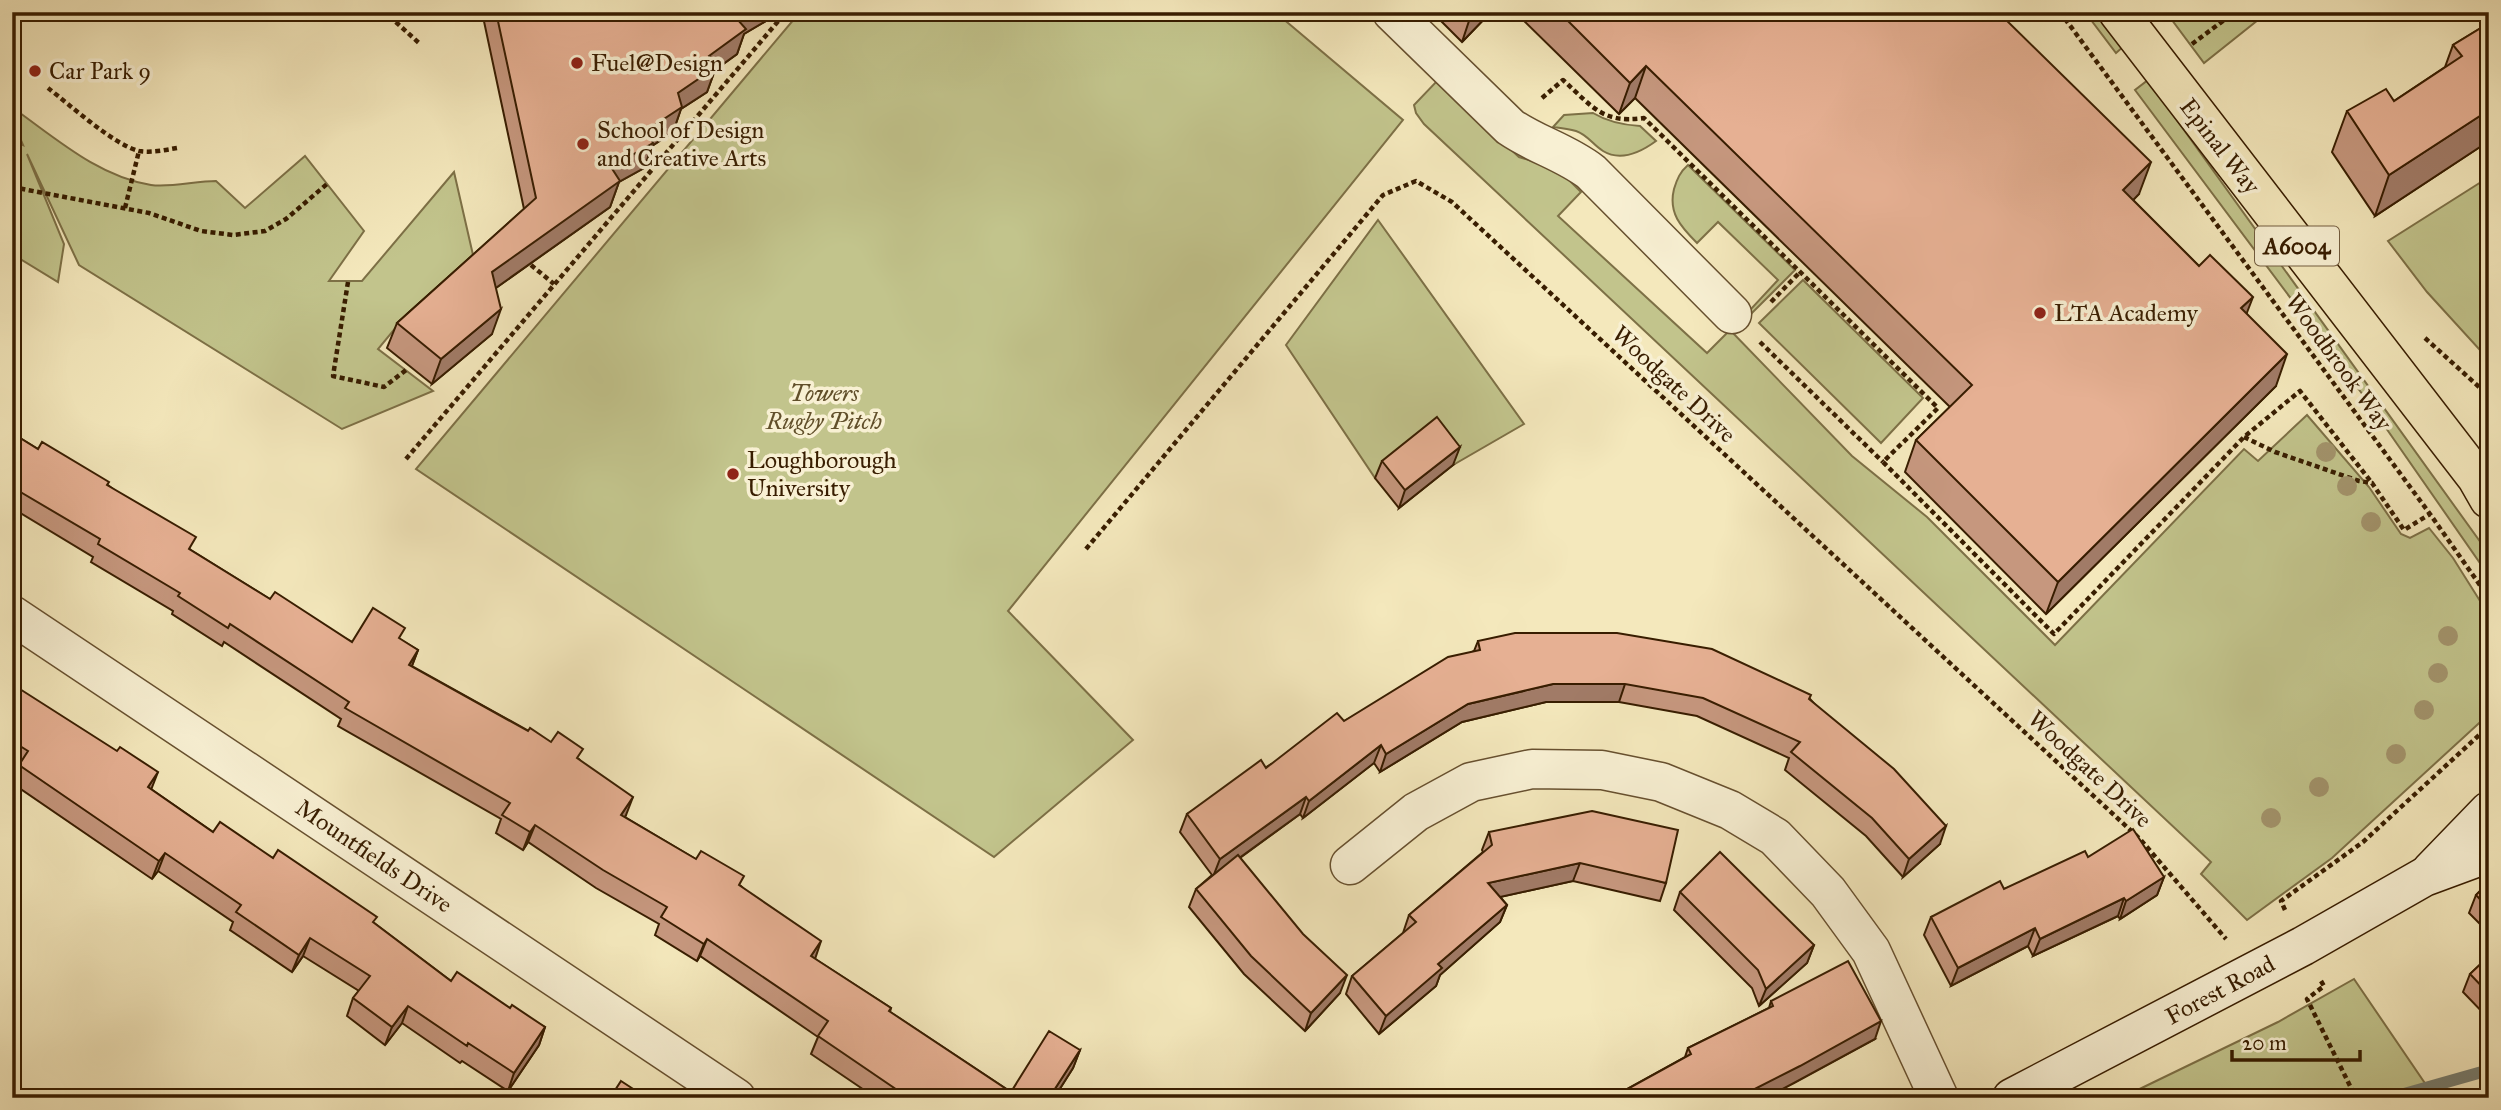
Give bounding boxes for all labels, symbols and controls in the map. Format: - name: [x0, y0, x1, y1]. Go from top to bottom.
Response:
- place label: Fuel@Design: [591, 48, 723, 78]
- marker: Fuel@Design: [569, 55, 585, 71]
- place label: Car Park 9: [49, 56, 151, 86]
- marker: Car Park 9: [27, 63, 43, 79]
- street label: Epinal Way: [2173, 92, 2267, 200]
- place label: School of Design and Creative Arts: [597, 115, 766, 173]
- marker: School of Design and Creative Arts: [575, 136, 591, 152]
- road number: A6004: [2255, 227, 2339, 266]
- street label: Woodbrook Way: [2279, 288, 2399, 437]
- place label: LTA Academy: [2054, 298, 2198, 328]
- marker: LTA Academy: [2032, 305, 2048, 321]
- street label: Woodgate Drive: [1606, 319, 1742, 449]
- park label: Towers Rugby Pitch: [765, 378, 882, 436]
- place label: Loughborough University: [747, 445, 897, 503]
- marker: Loughborough University: [725, 466, 741, 482]
- street label: Woodgate Drive: [2022, 704, 2158, 834]
- street label: Mountfields Drive: [290, 792, 458, 920]
- street label: Forest Road: [2160, 949, 2280, 1031]
- scale bar: [2232, 1019, 2359, 1063]
- text: 20 m: [2242, 1030, 2287, 1056]

